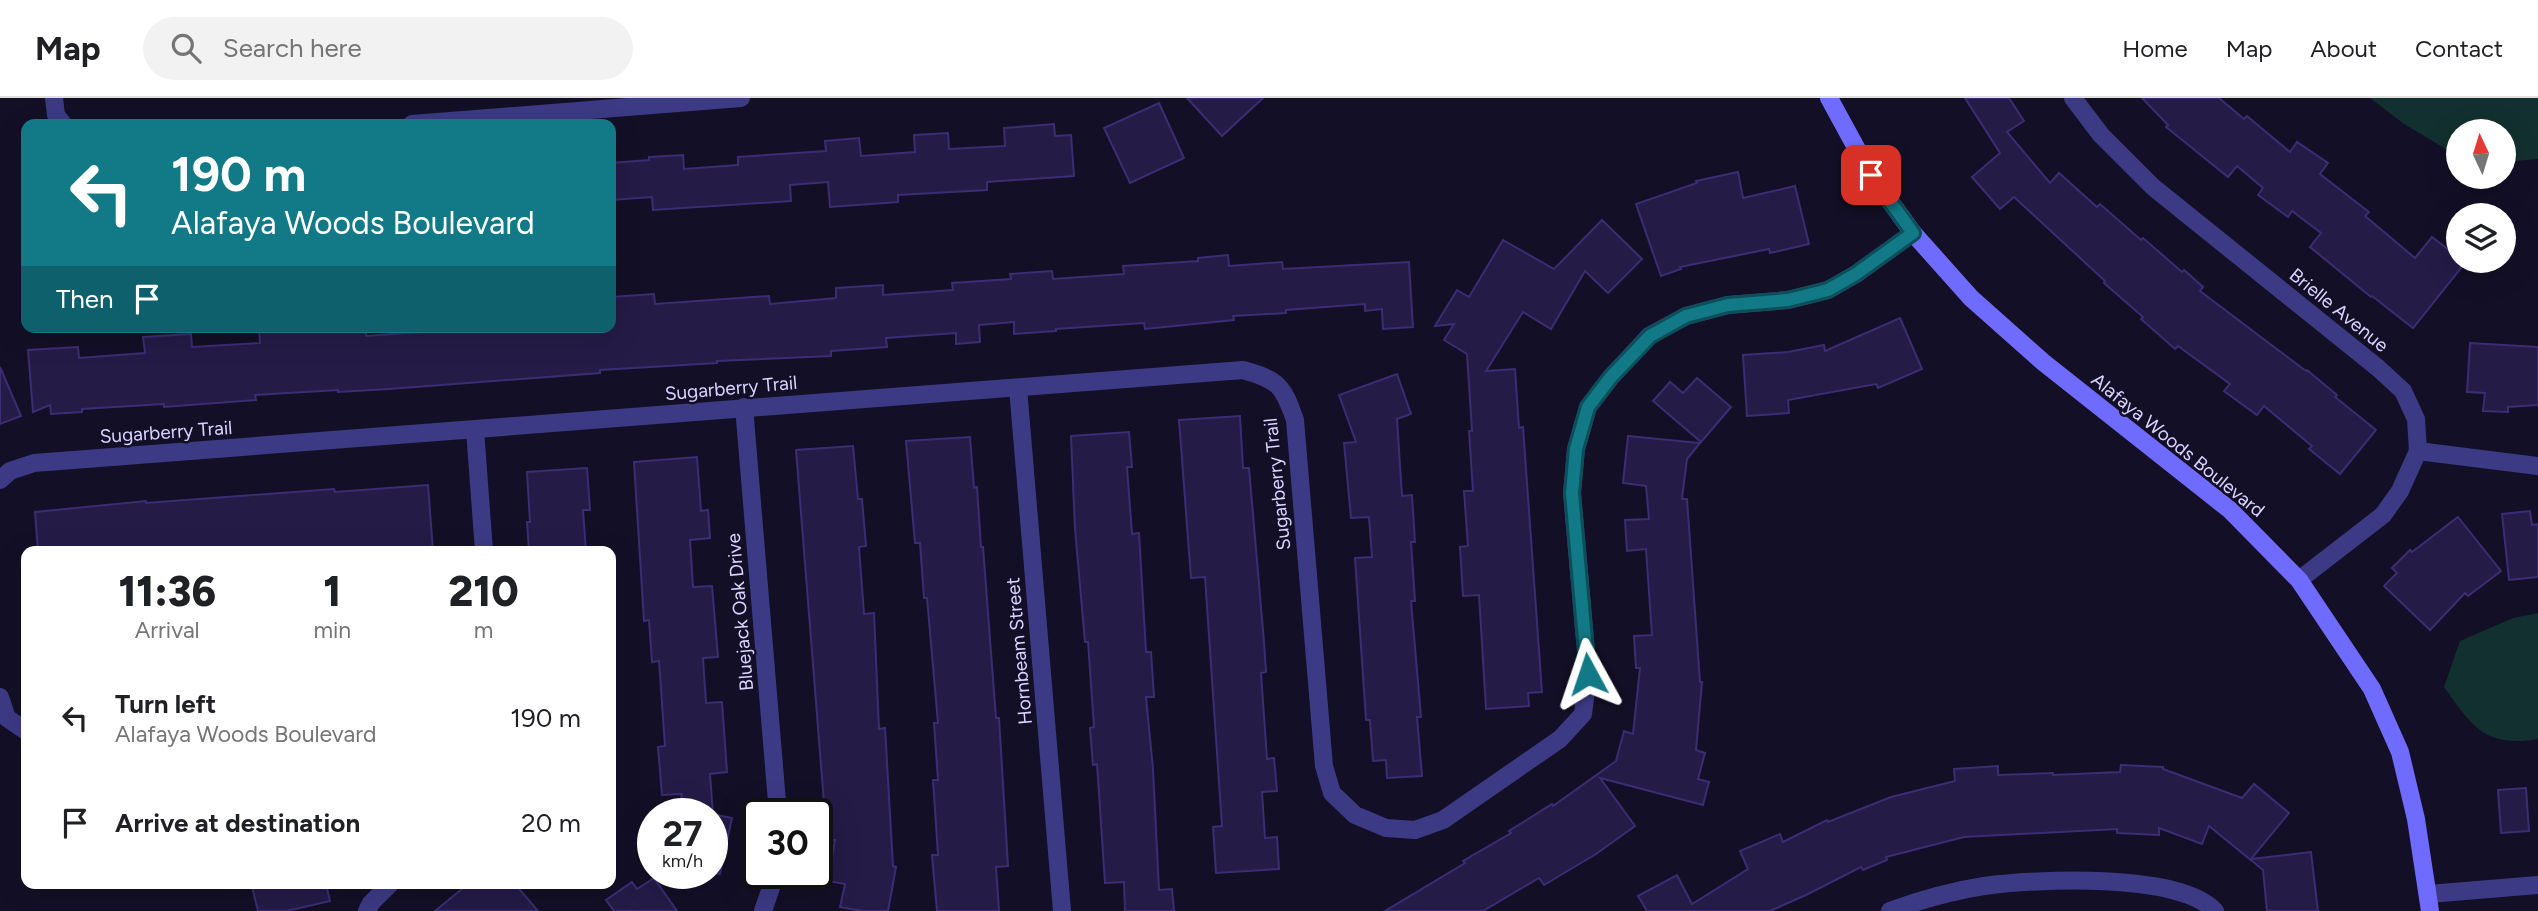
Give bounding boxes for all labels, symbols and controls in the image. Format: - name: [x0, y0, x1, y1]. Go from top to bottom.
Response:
- search box: [143, 17, 633, 80]
- text: Map: [35, 29, 101, 68]
- icon: search: [167, 29, 205, 67]
- text: Search here: [223, 32, 362, 64]
- text: Home: [2122, 34, 2188, 63]
- text: Map: [2226, 34, 2272, 63]
- text: About: [2310, 34, 2377, 63]
- text: Contact: [2415, 34, 2503, 63]
- north arrow: [2446, 119, 2516, 189]
- map controls: [2446, 119, 2516, 273]
- text: 190 m: [171, 144, 306, 203]
- pin: [1841, 145, 1901, 205]
- icon: left: [56, 147, 147, 238]
- icon: arrive: [1852, 156, 1890, 194]
- button: layers: [2446, 203, 2516, 273]
- text: Alafaya Woods Boulevard: [171, 204, 535, 242]
- street label: Brielle Avenue: [2285, 263, 2393, 357]
- icon: arrive: [128, 280, 166, 318]
- text: Then: [56, 283, 114, 315]
- street label: Alafaya Woods Boulevard: [2087, 368, 2269, 522]
- street label: Sugarberry Trail: [664, 371, 798, 405]
- street label: Sugarberry Trail: [99, 416, 233, 448]
- street label: Sugarberry Trail: [1259, 417, 1295, 551]
- street label: Bluejack Oak Drive: [722, 532, 758, 692]
- text: 11:36: [118, 566, 216, 617]
- text: 1: [323, 566, 341, 617]
- text: 210: [449, 566, 519, 617]
- street label: Hornbeam Street: [1001, 576, 1037, 726]
- text: Arrival: [135, 616, 200, 644]
- text: min: [313, 616, 351, 644]
- text: m: [474, 616, 493, 644]
- position arrow: [1551, 637, 1625, 711]
- text: Turn left: [115, 688, 216, 720]
- icon: left: [56, 699, 94, 737]
- text: 190 m: [510, 702, 581, 734]
- text: Alafaya Woods Boulevard: [115, 720, 376, 748]
- speed limit sign: 30: [742, 798, 833, 889]
- icon: arrive: [56, 804, 94, 842]
- text: Arrive at destination: [115, 807, 360, 839]
- text: 20 m: [521, 807, 581, 839]
- text: 27: [663, 813, 702, 855]
- text: km/h: [662, 850, 703, 872]

